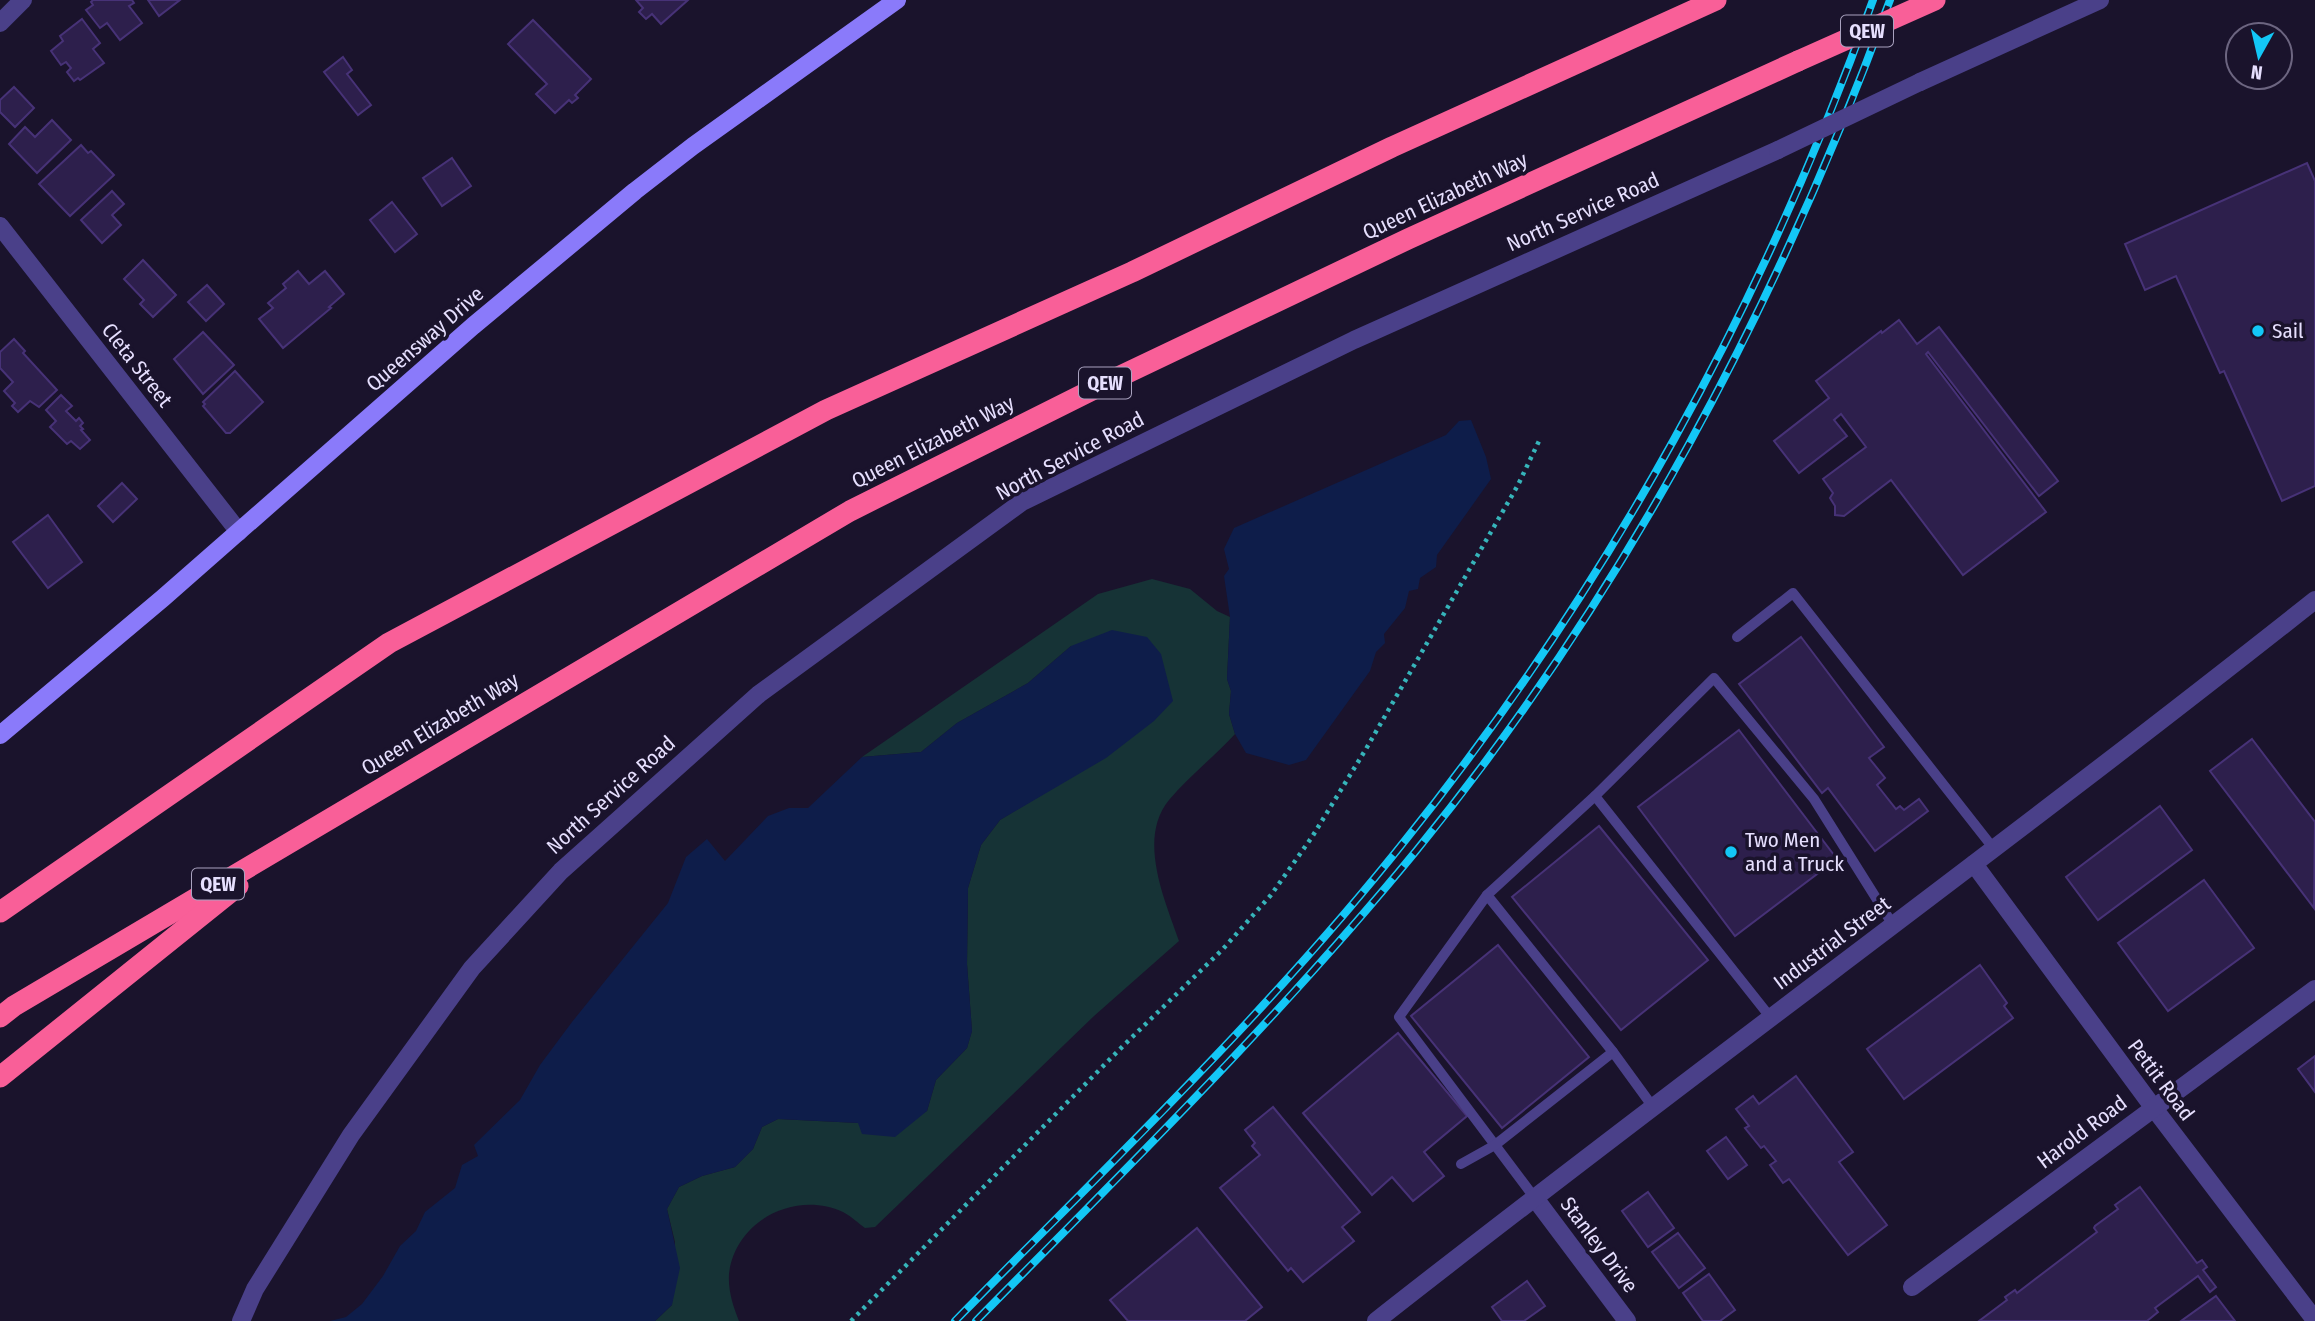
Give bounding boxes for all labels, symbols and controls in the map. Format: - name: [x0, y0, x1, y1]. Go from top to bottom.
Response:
- road number: QEW: [1841, 16, 1893, 46]
- north arrow: [2224, 21, 2294, 91]
- text: N: [2249, 60, 2264, 85]
- street label: Queen Elizabeth Way: [1359, 146, 1532, 246]
- street label: North Service Road: [1503, 167, 1663, 257]
- street label: Queensway Drive: [361, 281, 489, 397]
- street label: Cleta Street: [96, 318, 178, 412]
- place label: Sail: [2272, 318, 2304, 344]
- marker: Sail: [2250, 323, 2266, 339]
- road number: QEW: [1079, 368, 1131, 398]
- street label: Queen Elizabeth Way: [848, 390, 1019, 494]
- street label: North Service Road: [991, 406, 1149, 506]
- street label: Queen Elizabeth Way: [357, 667, 524, 781]
- street label: North Service Road: [541, 730, 681, 860]
- place label: Two Men and a Truck: [1745, 827, 1844, 877]
- marker: Two Men and a Truck: [1723, 844, 1739, 860]
- road number: QEW: [192, 869, 244, 900]
- street label: Industrial Street: [1768, 891, 1896, 995]
- street label: Pettit Road: [2122, 1034, 2200, 1126]
- street label: Harold Road: [2032, 1090, 2132, 1174]
- street label: Stanley Drive: [1555, 1192, 1643, 1298]

